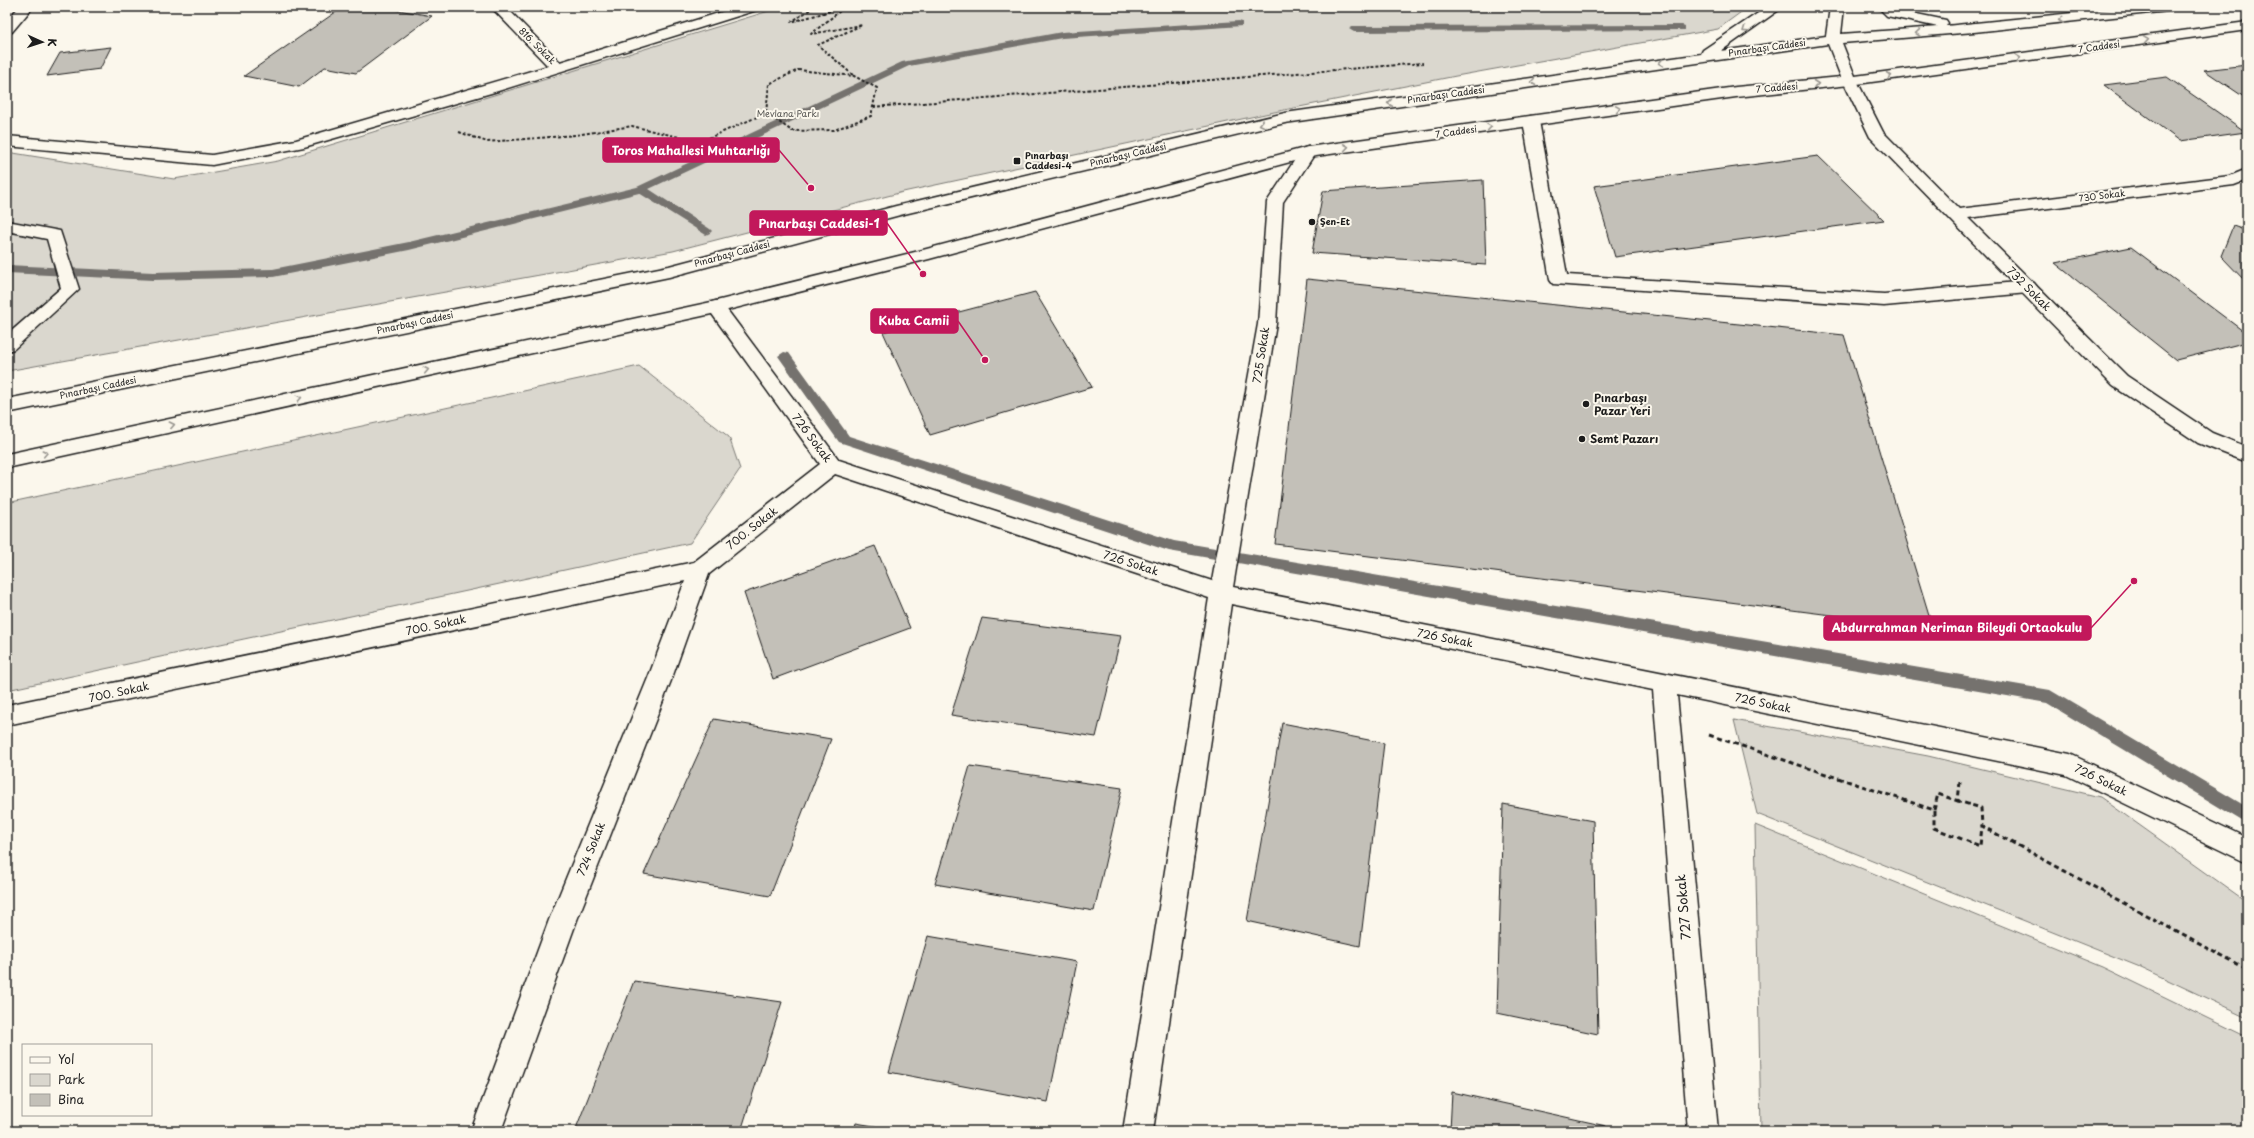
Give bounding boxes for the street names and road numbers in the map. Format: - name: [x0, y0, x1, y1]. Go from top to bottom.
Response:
- street label: 816. Sokak: [516, 24, 559, 67]
- street label: Pınarbaşı Caddesi: [1727, 35, 1806, 59]
- street label: 7 Caddesi: [2077, 36, 2121, 56]
- street label: 7 Caddesi: [1755, 78, 1798, 96]
- street label: Pınarbaşı Caddesi: [1406, 82, 1485, 106]
- street label: 7 Caddesi: [1434, 121, 1478, 141]
- street label: Pınarbaşı Caddesi: [1088, 138, 1167, 170]
- street label: 730 Sokak: [2078, 185, 2126, 205]
- street label: Pınarbaşı Caddesi: [692, 236, 771, 270]
- street label: 732 Sokak: [2003, 263, 2056, 315]
- street label: Pınarbaşı Caddesi: [375, 307, 454, 337]
- street label: 725 Sokak: [1248, 325, 1273, 384]
- street label: Pınarbaşı Caddesi: [58, 372, 137, 402]
- street label: 726 Sokak: [788, 410, 837, 466]
- street label: 700. Sokak: [722, 502, 782, 553]
- street label: 726 Sokak: [1101, 546, 1162, 580]
- street label: 700. Sokak: [404, 610, 468, 639]
- street label: 726 Sokak: [1415, 624, 1475, 651]
- street label: 700. Sokak: [87, 677, 151, 706]
- street label: 726 Sokak: [1733, 688, 1794, 717]
- street label: 726 Sokak: [2072, 759, 2131, 800]
- street label: 724 Sokak: [572, 819, 609, 878]
- street label: 727 Sokak: [1670, 873, 1695, 941]

